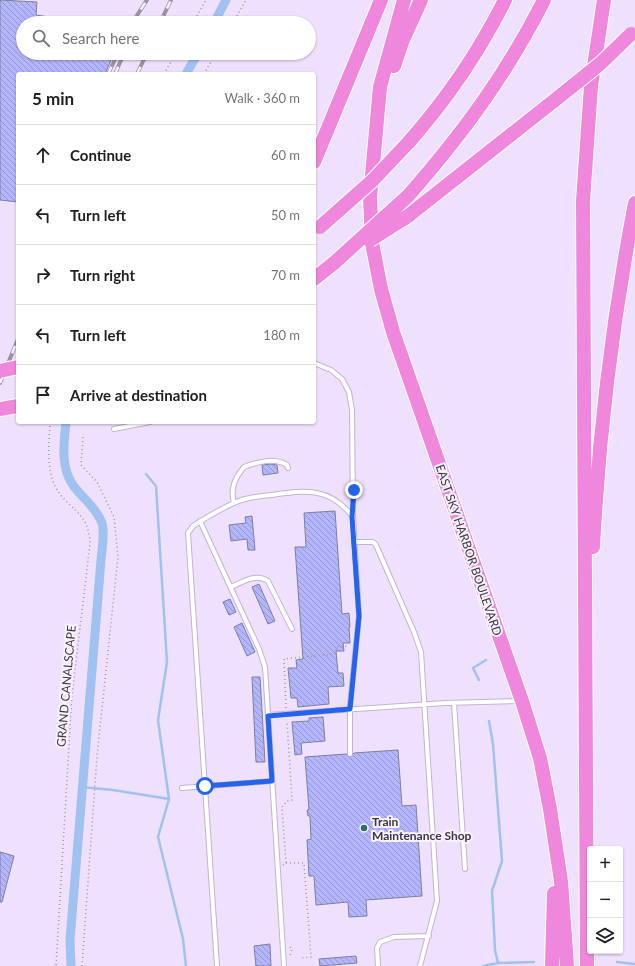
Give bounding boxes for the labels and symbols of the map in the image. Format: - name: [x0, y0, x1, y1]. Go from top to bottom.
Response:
- street label: EAST SKY HARBOR BOULEVARD: [433, 462, 505, 638]
- route end: [345, 481, 363, 499]
- street label: GRAND CANALSCAPE: [53, 624, 79, 747]
- route start: [196, 777, 214, 795]
- place label: Train Maintenance Shop: [372, 814, 472, 843]
- marker: Train Maintenance Shop: [359, 823, 369, 833]

